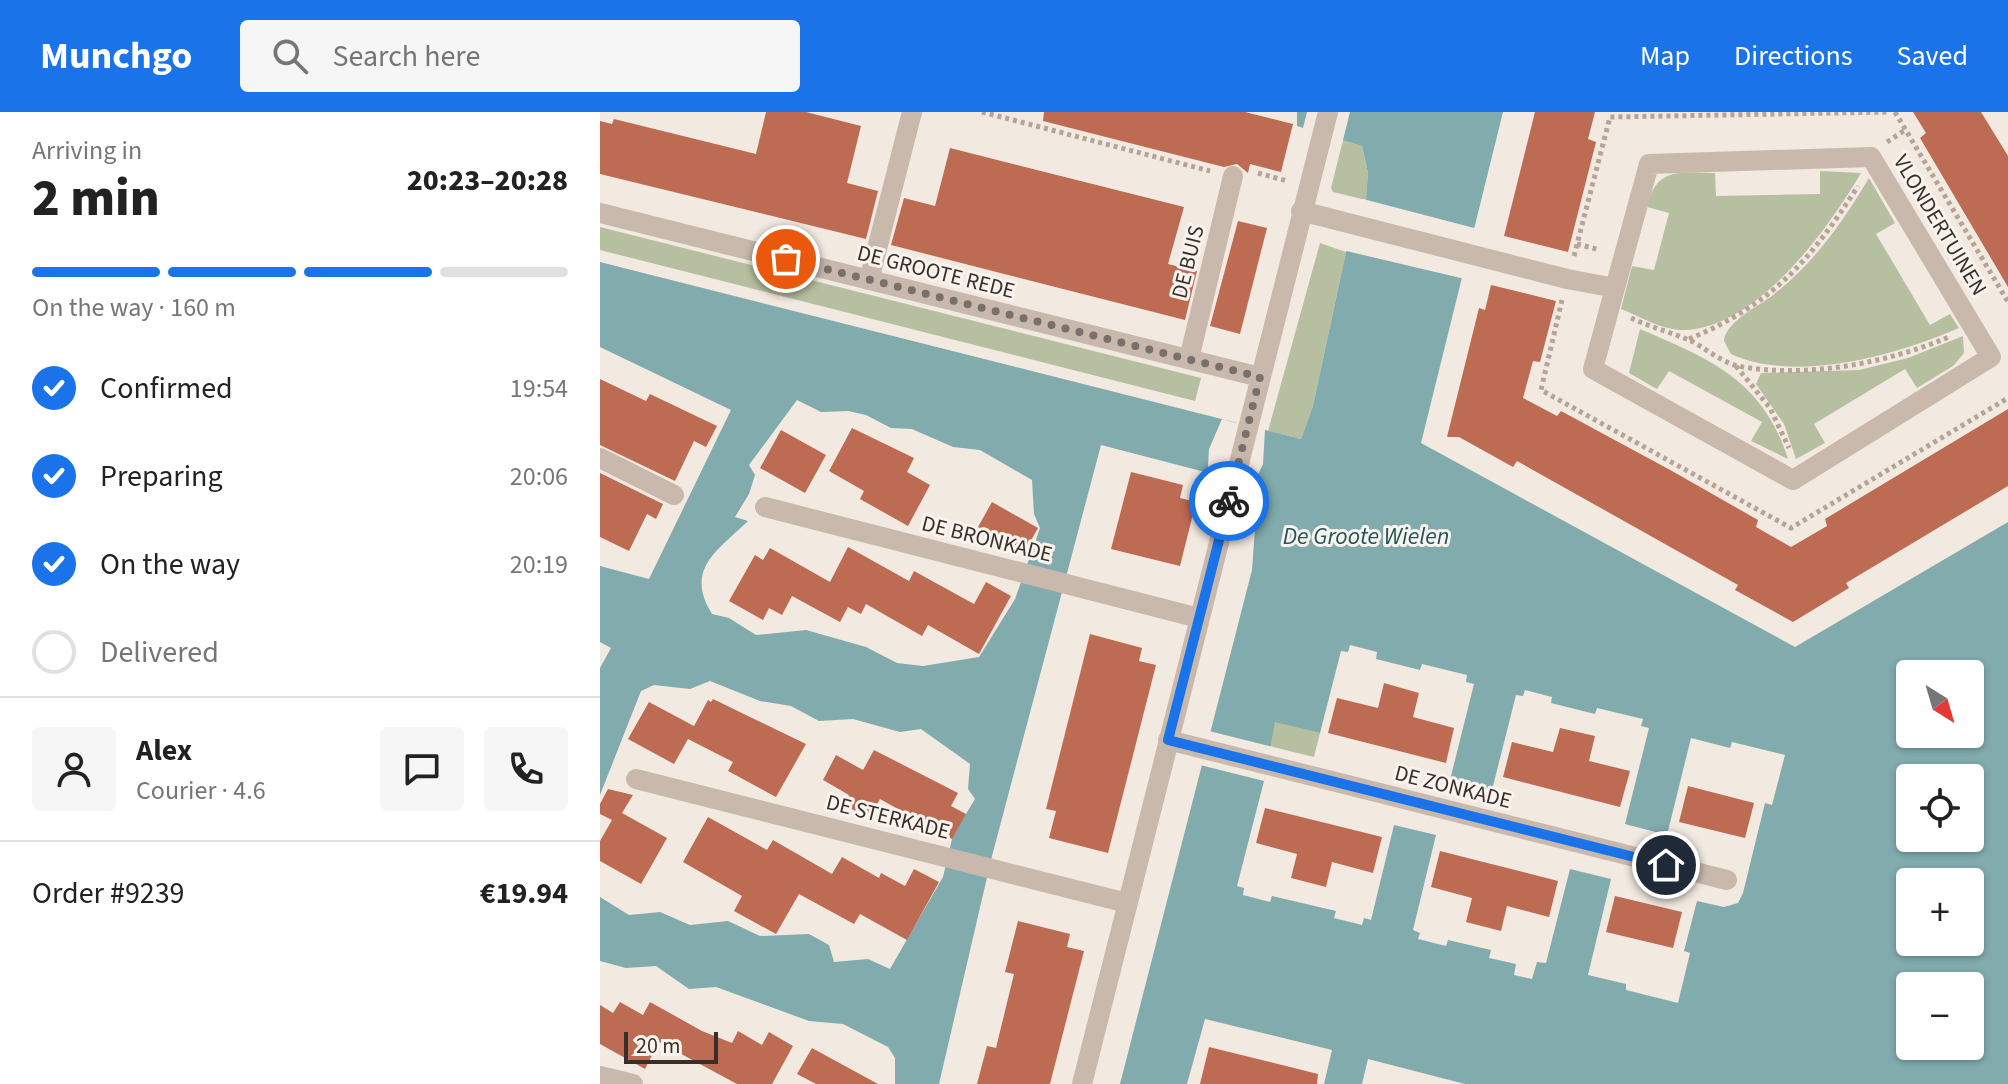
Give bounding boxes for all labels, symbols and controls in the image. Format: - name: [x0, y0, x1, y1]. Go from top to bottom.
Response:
- search box: [240, 20, 800, 92]
- text: Munchgo: [40, 29, 192, 83]
- icon: search: [268, 34, 312, 78]
- text: Search here: [332, 35, 480, 78]
- text: Map: [1640, 36, 1690, 76]
- text: Directions: [1734, 36, 1853, 76]
- text: Saved: [1897, 36, 1968, 76]
- text: Arriving in: [32, 132, 142, 169]
- street label: VLONDERTUINEN: [1885, 148, 1995, 302]
- text: 20:23–20:28: [407, 159, 568, 202]
- text: 2 min: [32, 162, 160, 236]
- street label: DE BUIS: [1164, 222, 1212, 302]
- pin: [752, 225, 820, 293]
- icon: bag: [764, 237, 808, 281]
- street label: DE GROOTE REDE: [854, 237, 1018, 307]
- text: On the way · 160 m: [32, 289, 236, 326]
- icon: check: [32, 366, 76, 410]
- text: Confirmed: [100, 367, 233, 410]
- text: 19:54: [510, 370, 568, 407]
- icon: check: [32, 454, 76, 498]
- text: Preparing: [100, 455, 223, 498]
- text: 20:06: [510, 458, 568, 495]
- courier: [1189, 461, 1269, 541]
- icon: bike: [1207, 479, 1251, 523]
- street label: DE BRONKADE: [918, 507, 1056, 571]
- water label: De Groote Wielen: [1283, 519, 1449, 554]
- icon: check: [32, 542, 76, 586]
- text: On the way: [100, 543, 240, 586]
- text: 20:19: [510, 546, 568, 583]
- text: Delivered: [100, 631, 219, 674]
- north arrow: [1896, 660, 1984, 748]
- map controls: [1896, 660, 1984, 1060]
- button: person: [32, 727, 116, 811]
- button: chat: [380, 727, 464, 811]
- button: phone: [484, 727, 568, 811]
- text: Alex: [136, 729, 192, 772]
- street label: DE ZONKADE: [1391, 757, 1515, 817]
- button: locate: [1896, 764, 1984, 852]
- text: Courier · 4.6: [136, 772, 266, 809]
- street label: DE STERKADE: [823, 786, 953, 848]
- pin: [1632, 831, 1700, 899]
- icon: home: [1644, 843, 1688, 887]
- button: +: [1896, 868, 1984, 956]
- text: Order #9239: [32, 872, 185, 915]
- text: €19.94: [480, 872, 568, 915]
- button: −: [1896, 972, 1984, 1060]
- scale bar: [624, 1028, 718, 1064]
- text: 20 m: [636, 1030, 681, 1062]

